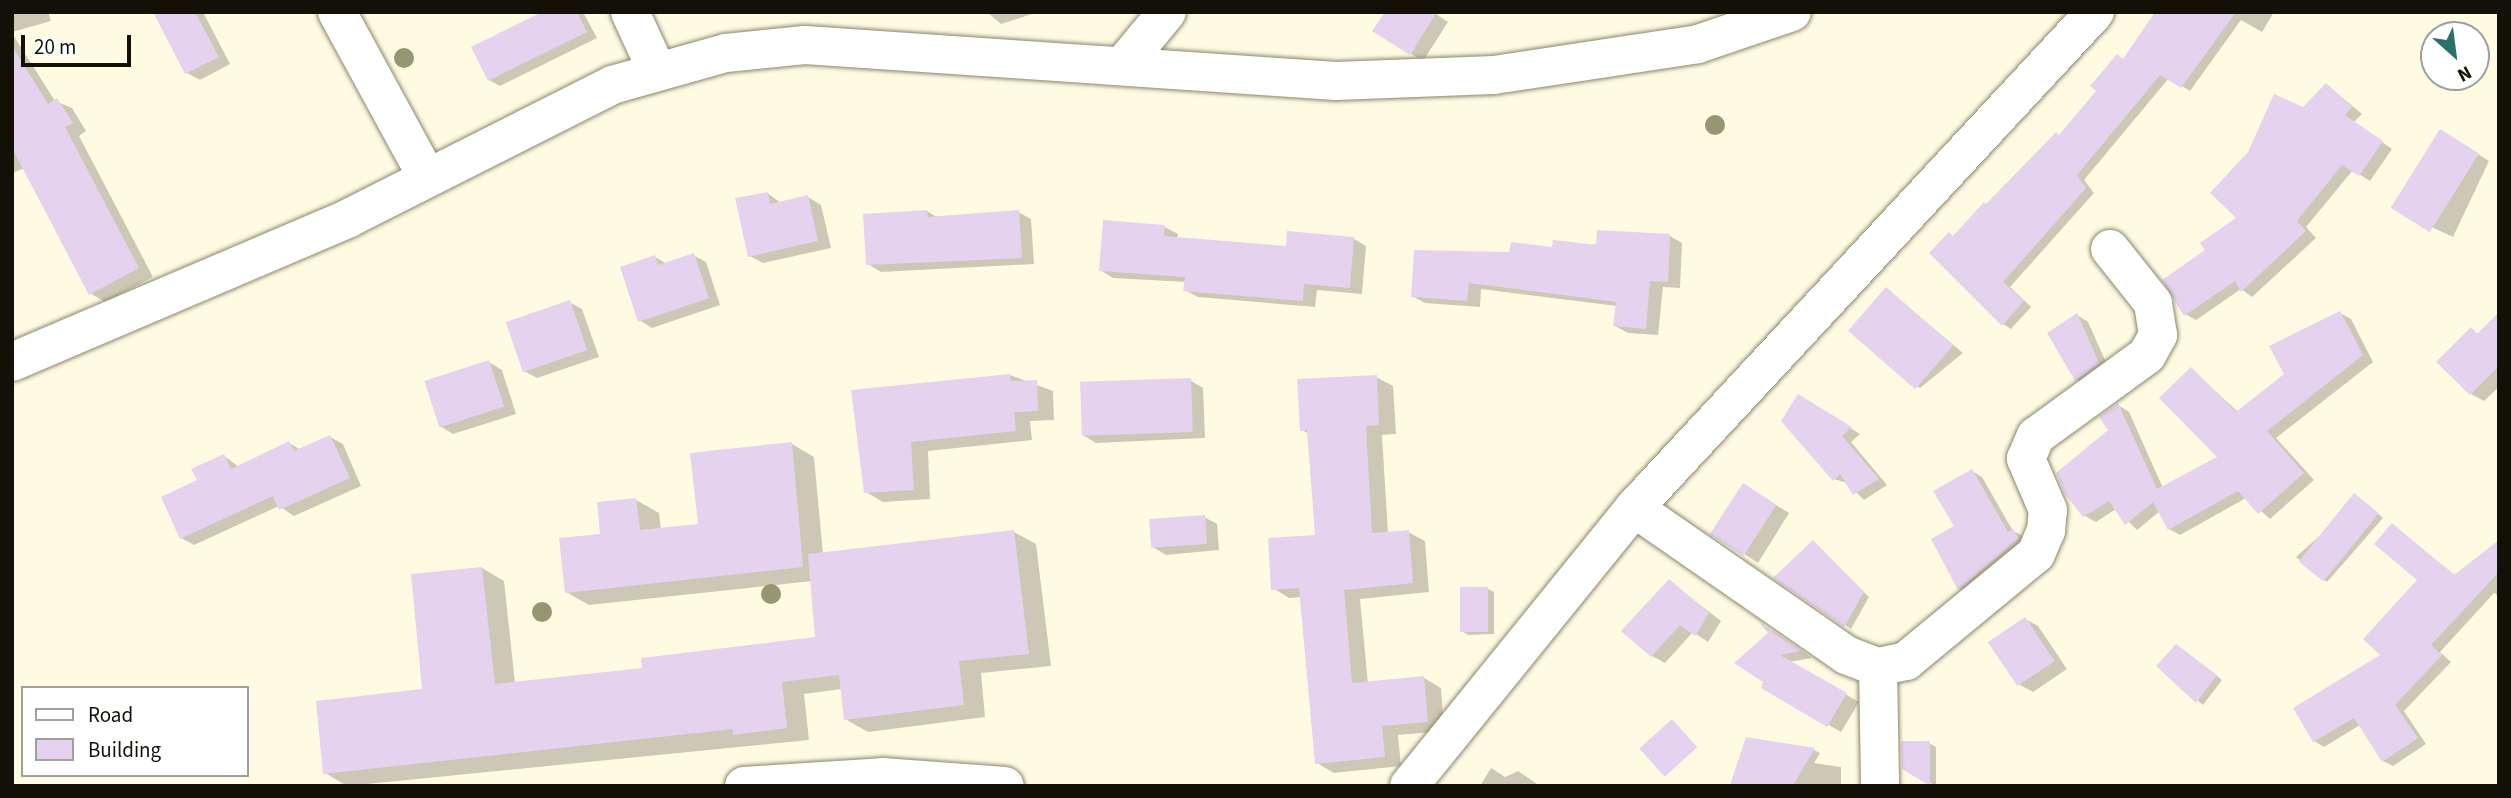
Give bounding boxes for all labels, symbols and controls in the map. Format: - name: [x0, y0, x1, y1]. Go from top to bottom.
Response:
- scale bar: [24, 21, 135, 65]
- north arrow: [2420, 21, 2490, 91]
- text: 20 m: [34, 32, 76, 62]
- text: N: [2452, 58, 2476, 88]
- legend: [21, 686, 248, 777]
- text: Road: [88, 700, 133, 730]
- text: Building: [88, 735, 161, 765]

